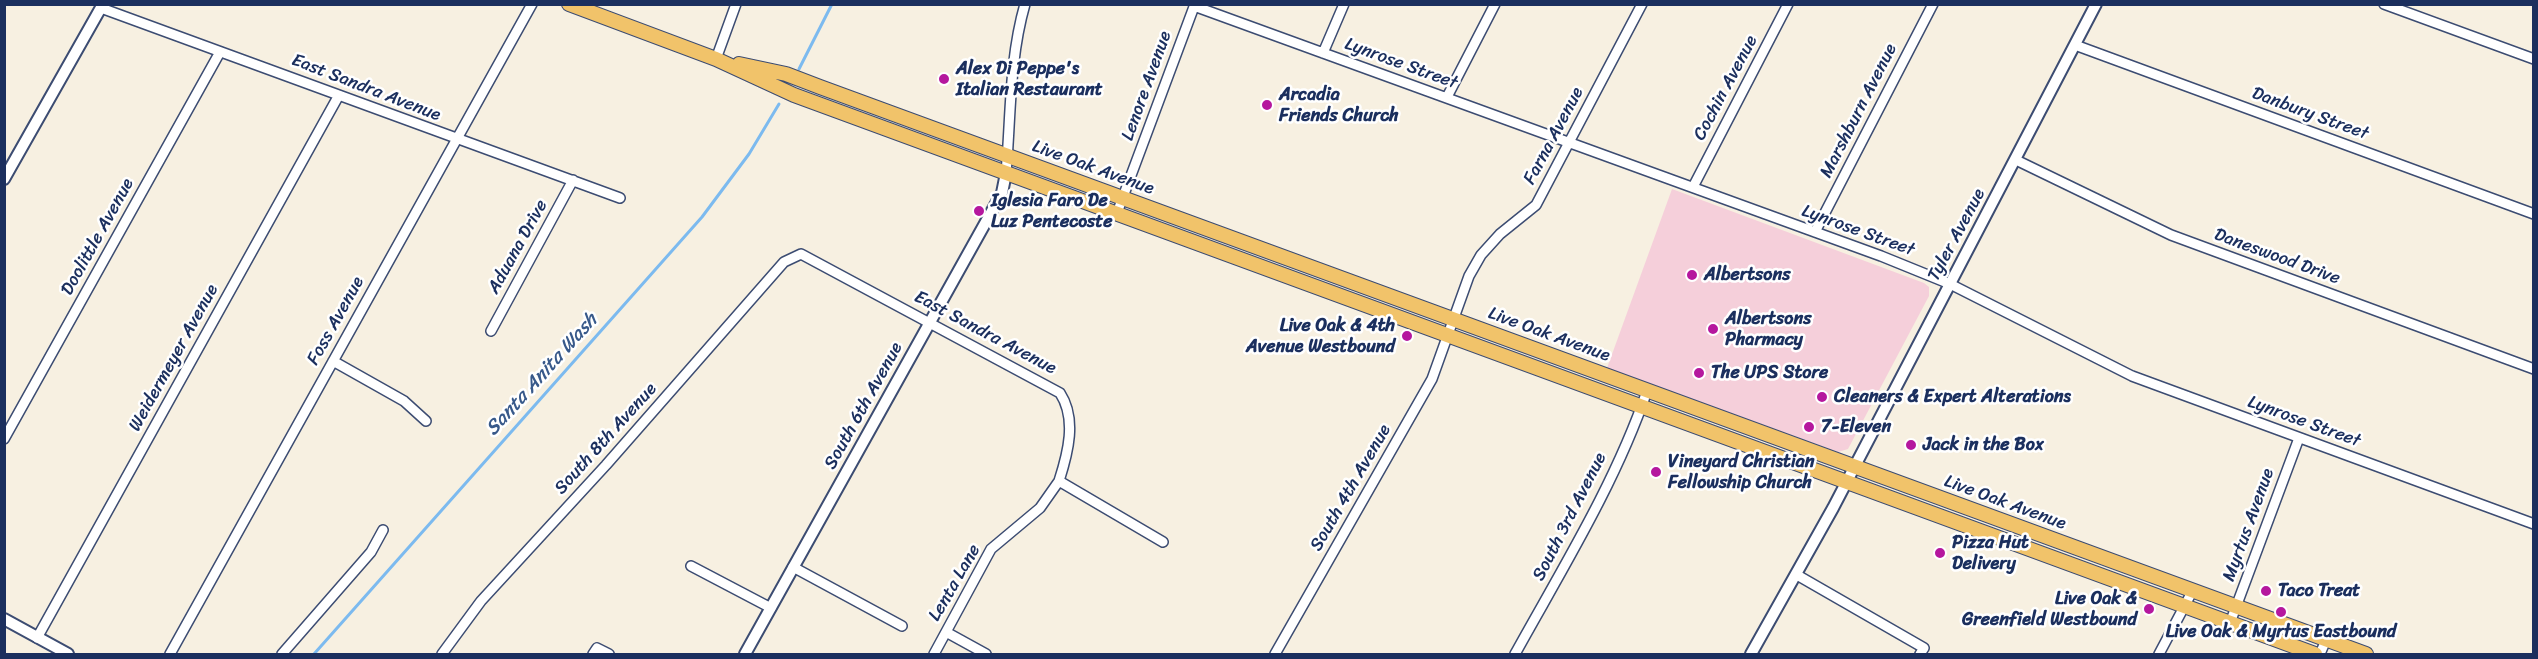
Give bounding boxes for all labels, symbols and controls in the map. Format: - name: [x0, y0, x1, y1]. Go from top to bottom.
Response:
- street label: Lenore Avenue: [1117, 28, 1177, 144]
- street label: Cochin Avenue: [1689, 32, 1763, 144]
- street label: Lynrose Street: [1342, 34, 1460, 94]
- street label: Marshburn Avenue: [1816, 40, 1902, 182]
- street label: East Sandra Avenue: [288, 50, 444, 126]
- place label: Alex Di Peppe's Italian Restaurant: [956, 58, 1103, 100]
- marker: Alex Di Peppe's Italian Restaurant: [937, 72, 951, 86]
- street label: Danbury Street: [2249, 83, 2371, 145]
- place label: Arcadia Friends Church: [1279, 84, 1399, 127]
- street label: Farna Avenue: [1519, 84, 1589, 188]
- marker: Arcadia Friends Church: [1260, 98, 1274, 112]
- street label: Live Oak Avenue: [1029, 136, 1157, 200]
- street label: Doolittle Avenue: [57, 175, 139, 299]
- street label: Tyler Avenue: [1924, 185, 1990, 285]
- place label: Iglesia Faro De Luz Pentecoste: [991, 190, 1112, 232]
- street label: Aduana Drive: [483, 196, 553, 298]
- street label: Lynrose Street: [1799, 201, 1917, 261]
- marker: Iglesia Faro De Luz Pentecoste: [972, 204, 986, 218]
- street label: Daneswood Drive: [2211, 224, 2343, 290]
- place label: Albertsons: [1704, 264, 1791, 286]
- marker: Albertsons: [1685, 268, 1699, 282]
- street label: Foss Avenue: [303, 273, 369, 369]
- street label: Weidermeyer Avenue: [125, 281, 223, 435]
- street label: East Sandra Avenue: [910, 286, 1060, 380]
- street label: Live Oak Avenue: [1485, 303, 1613, 367]
- place label: Albertsons Pharmacy: [1725, 308, 1812, 350]
- water label: Santa Anita Wash: [481, 309, 603, 441]
- place label: Live Oak & 4th Avenue Westbound: [1246, 315, 1395, 358]
- marker: Albertsons Pharmacy: [1706, 322, 1720, 336]
- marker: Live Oak & 4th Avenue Westbound: [1400, 329, 1414, 343]
- street label: South 6th Avenue: [820, 339, 908, 473]
- place label: The UPS Store: [1711, 362, 1828, 384]
- marker: The UPS Store: [1692, 366, 1706, 380]
- street label: South 8th Avenue: [550, 379, 662, 499]
- place label: Cleaners & Expert Alterations: [1834, 386, 2071, 408]
- marker: Cleaners & Expert Alterations: [1815, 390, 1829, 404]
- street label: Lynrose Street: [2245, 392, 2363, 452]
- place label: 7-Eleven: [1821, 416, 1891, 438]
- marker: 7-Eleven: [1802, 420, 1816, 434]
- street label: South 4th Avenue: [1306, 421, 1396, 555]
- place label: Jack in the Box: [1923, 434, 2044, 456]
- marker: Jack in the Box: [1904, 438, 1918, 452]
- street label: South 3rd Avenue: [1528, 449, 1612, 585]
- place label: Vineyard Christian Fellowship Church: [1668, 451, 1815, 494]
- marker: Vineyard Christian Fellowship Church: [1649, 465, 1663, 479]
- street label: Myrtus Avenue: [2219, 466, 2279, 584]
- street label: Live Oak Avenue: [1941, 471, 2069, 535]
- place label: Pizza Hut Delivery: [1952, 532, 2029, 574]
- street label: Lenta Lane: [924, 541, 986, 625]
- marker: Pizza Hut Delivery: [1933, 546, 1947, 560]
- place label: Taco Treat: [2278, 580, 2360, 602]
- marker: Taco Treat: [2259, 584, 2273, 598]
- place label: Live Oak & Greenfield Westbound: [1962, 588, 2137, 630]
- marker: Live Oak & Greenfield Westbound: [2142, 602, 2156, 616]
- marker: Live Oak & Myrtus Eastbound: [2274, 605, 2288, 619]
- place label: Live Oak & Myrtus Eastbound: [2166, 621, 2396, 643]

